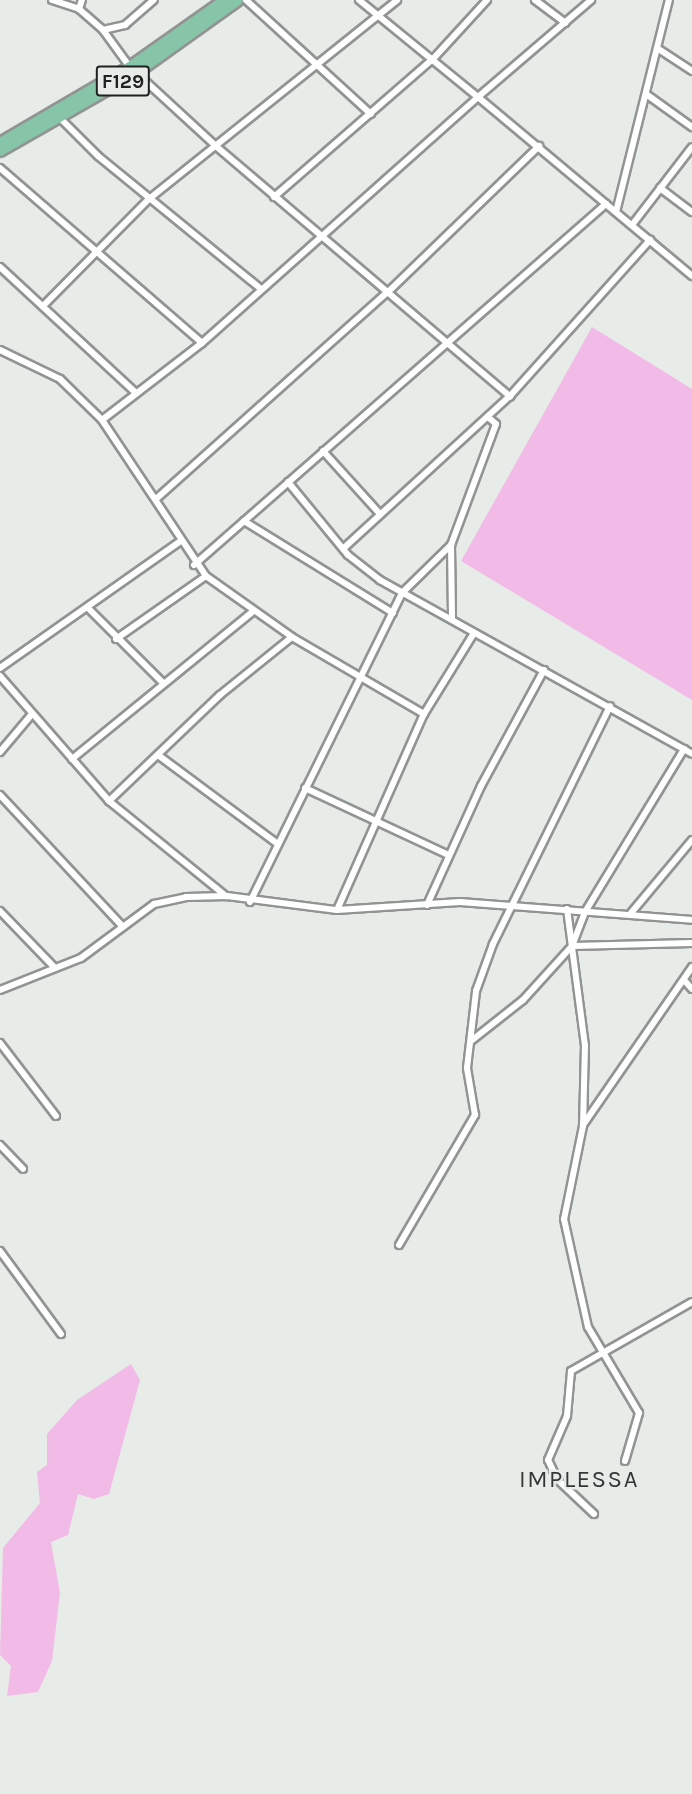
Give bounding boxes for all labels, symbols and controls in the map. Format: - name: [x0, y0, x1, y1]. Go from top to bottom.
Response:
- road number: F129: [94, 64, 152, 98]
- district label: IMPLESSA: [519, 1466, 639, 1494]

